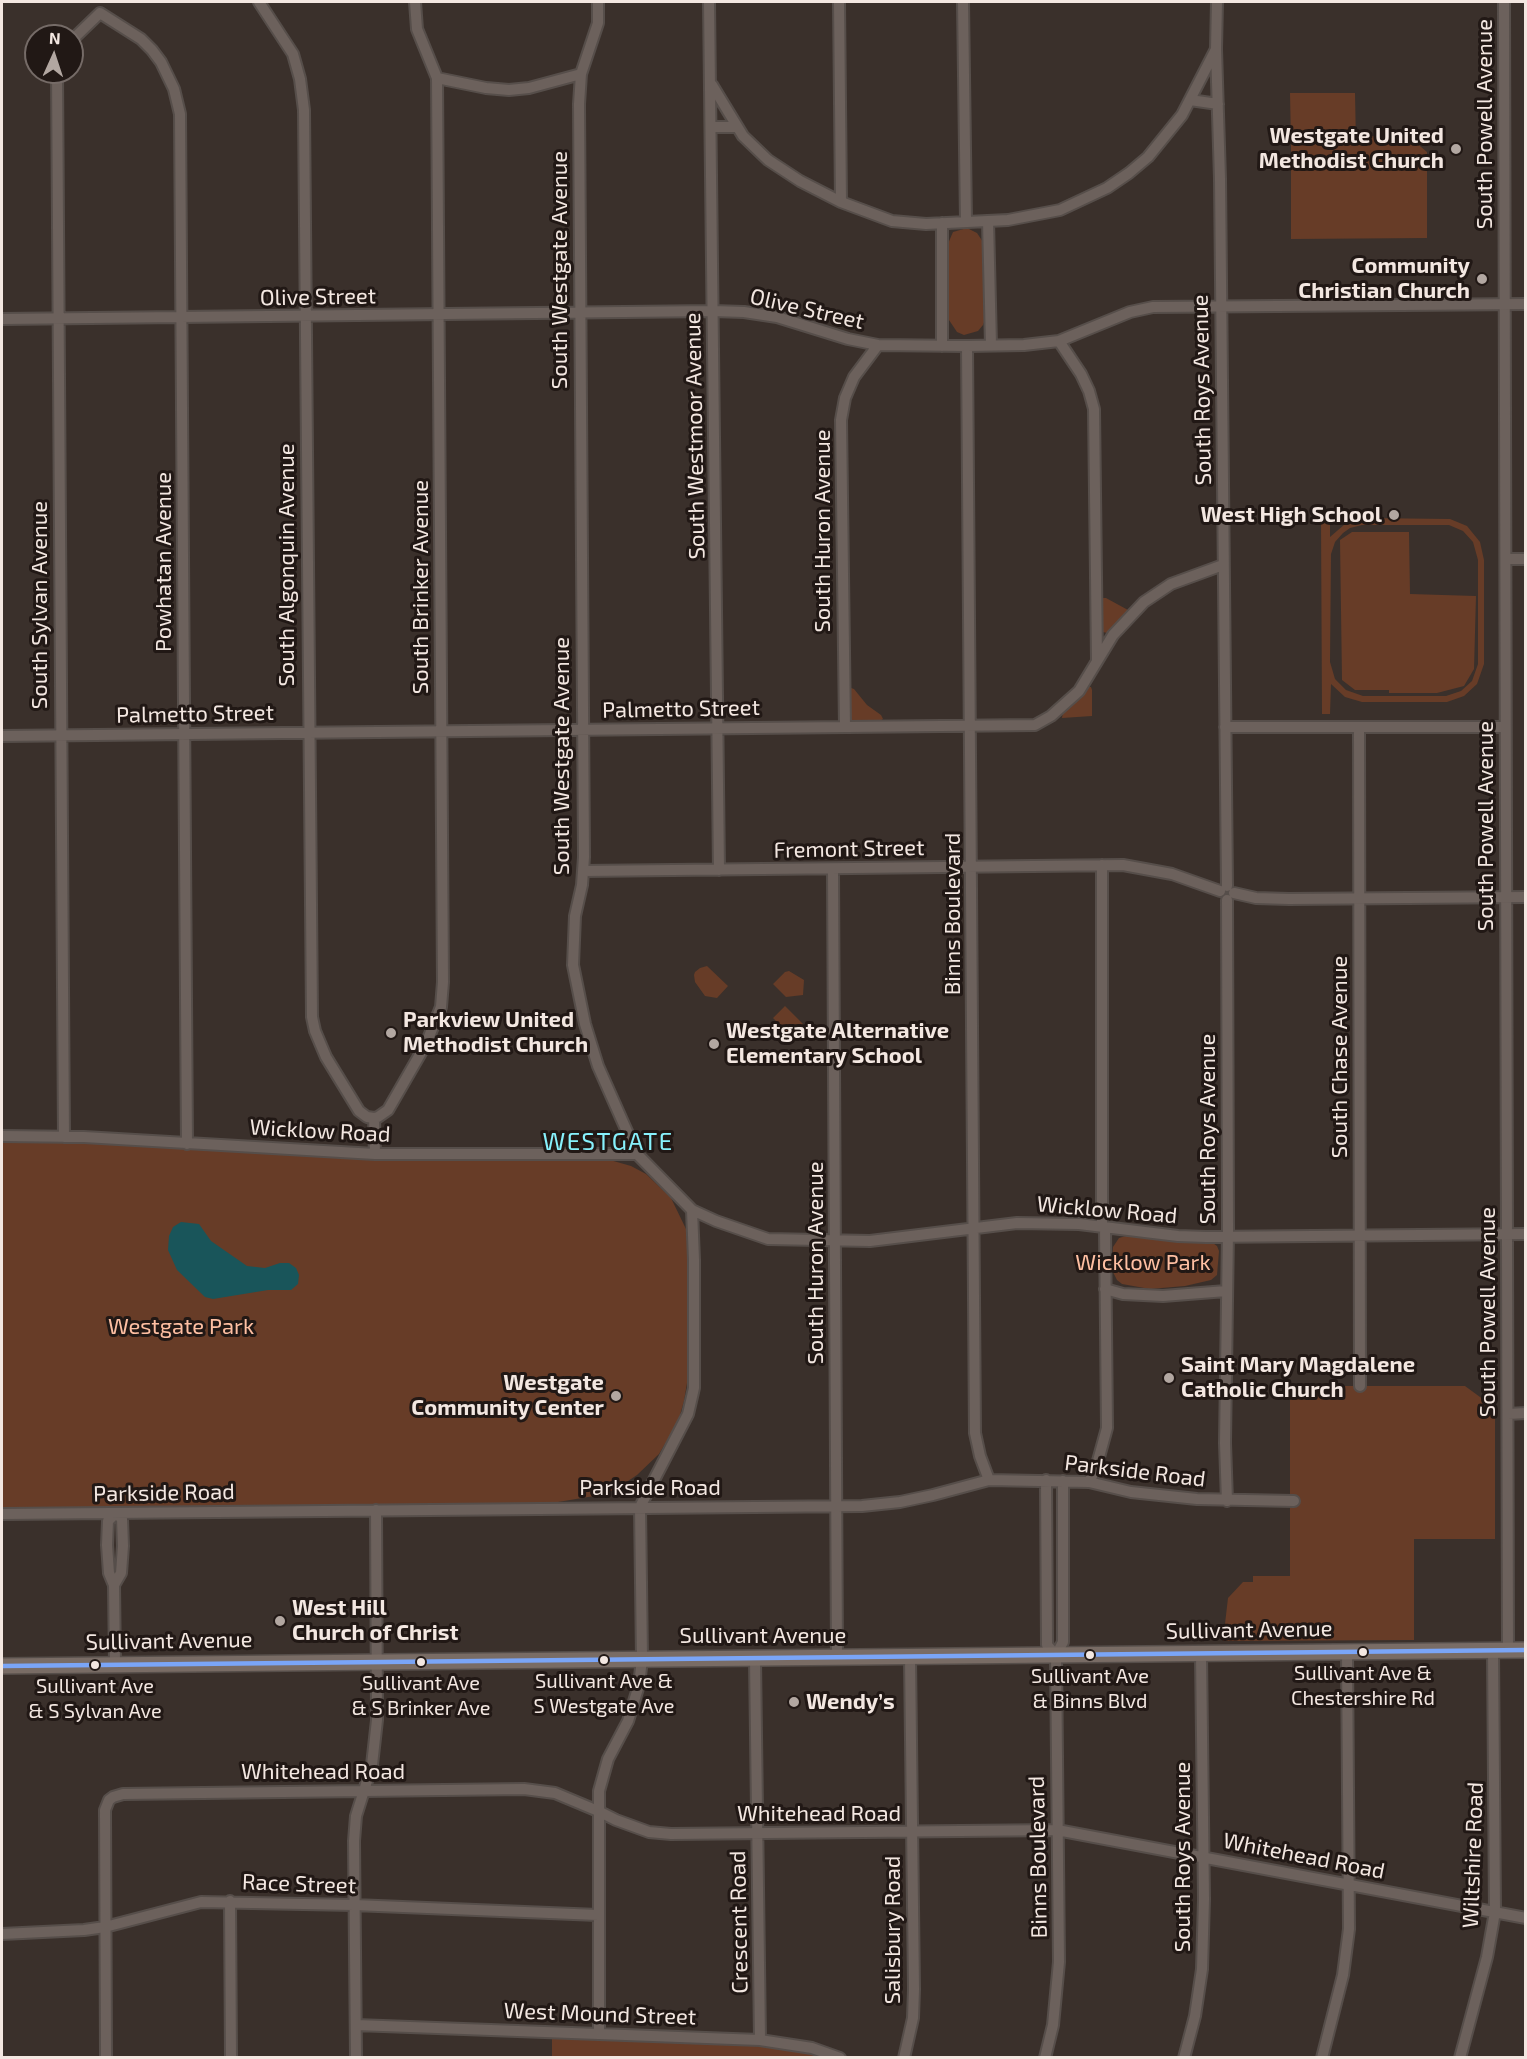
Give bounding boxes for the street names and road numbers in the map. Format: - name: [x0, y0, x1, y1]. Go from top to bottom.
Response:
- street label: South Powell Avenue: [1472, 19, 1498, 229]
- street label: South Westgate Avenue: [547, 151, 573, 389]
- street label: Olive Street: [260, 283, 376, 311]
- street label: Olive Street: [747, 283, 867, 335]
- street label: South Roys Avenue: [1187, 294, 1217, 486]
- street label: South Westmoor Avenue: [680, 312, 710, 560]
- street label: South Huron Avenue: [810, 429, 836, 633]
- street label: South Algonquin Avenue: [274, 443, 300, 687]
- street label: Powhatan Avenue: [151, 472, 177, 652]
- street label: South Brinker Avenue: [408, 480, 434, 694]
- street label: South Sylvan Avenue: [27, 501, 53, 709]
- street label: South Westgate Avenue: [549, 637, 575, 875]
- street label: Palmetto Street: [602, 694, 760, 724]
- street label: Palmetto Street: [116, 699, 274, 729]
- street label: South Powell Avenue: [1473, 721, 1499, 931]
- street label: Binns Boulevard: [940, 833, 966, 995]
- street label: Fremont Street: [773, 834, 925, 864]
- street label: South Chase Avenue: [1327, 956, 1353, 1158]
- street label: South Roys Avenue: [1195, 1034, 1221, 1224]
- street label: Wicklow Road: [249, 1114, 391, 1148]
- street label: South Huron Avenue: [803, 1161, 829, 1365]
- street label: Wicklow Road: [1036, 1191, 1178, 1229]
- street label: South Powell Avenue: [1475, 1207, 1501, 1417]
- street label: Parkside Road: [1063, 1449, 1207, 1493]
- street label: Parkside Road: [579, 1475, 721, 1501]
- street label: Parkside Road: [93, 1479, 235, 1507]
- street label: Sullivant Avenue: [1165, 1615, 1333, 1645]
- street label: Sullivant Avenue: [680, 1623, 846, 1649]
- street label: Sullivant Avenue: [85, 1626, 253, 1656]
- street label: Whitehead Road: [241, 1759, 405, 1785]
- street label: South Roys Avenue: [1170, 1762, 1196, 1952]
- street label: Binns Boulevard: [1023, 1776, 1053, 1938]
- street label: Wiltshire Road: [1457, 1781, 1489, 1929]
- street label: Whitehead Road: [737, 1801, 901, 1827]
- street label: Whitehead Road: [1221, 1827, 1387, 1885]
- street label: Crescent Road: [725, 1850, 753, 1994]
- street label: Salisbury Road: [880, 1856, 906, 2004]
- street label: Race Street: [242, 1869, 356, 1899]
- street label: West Mound Street: [503, 1997, 697, 2031]

